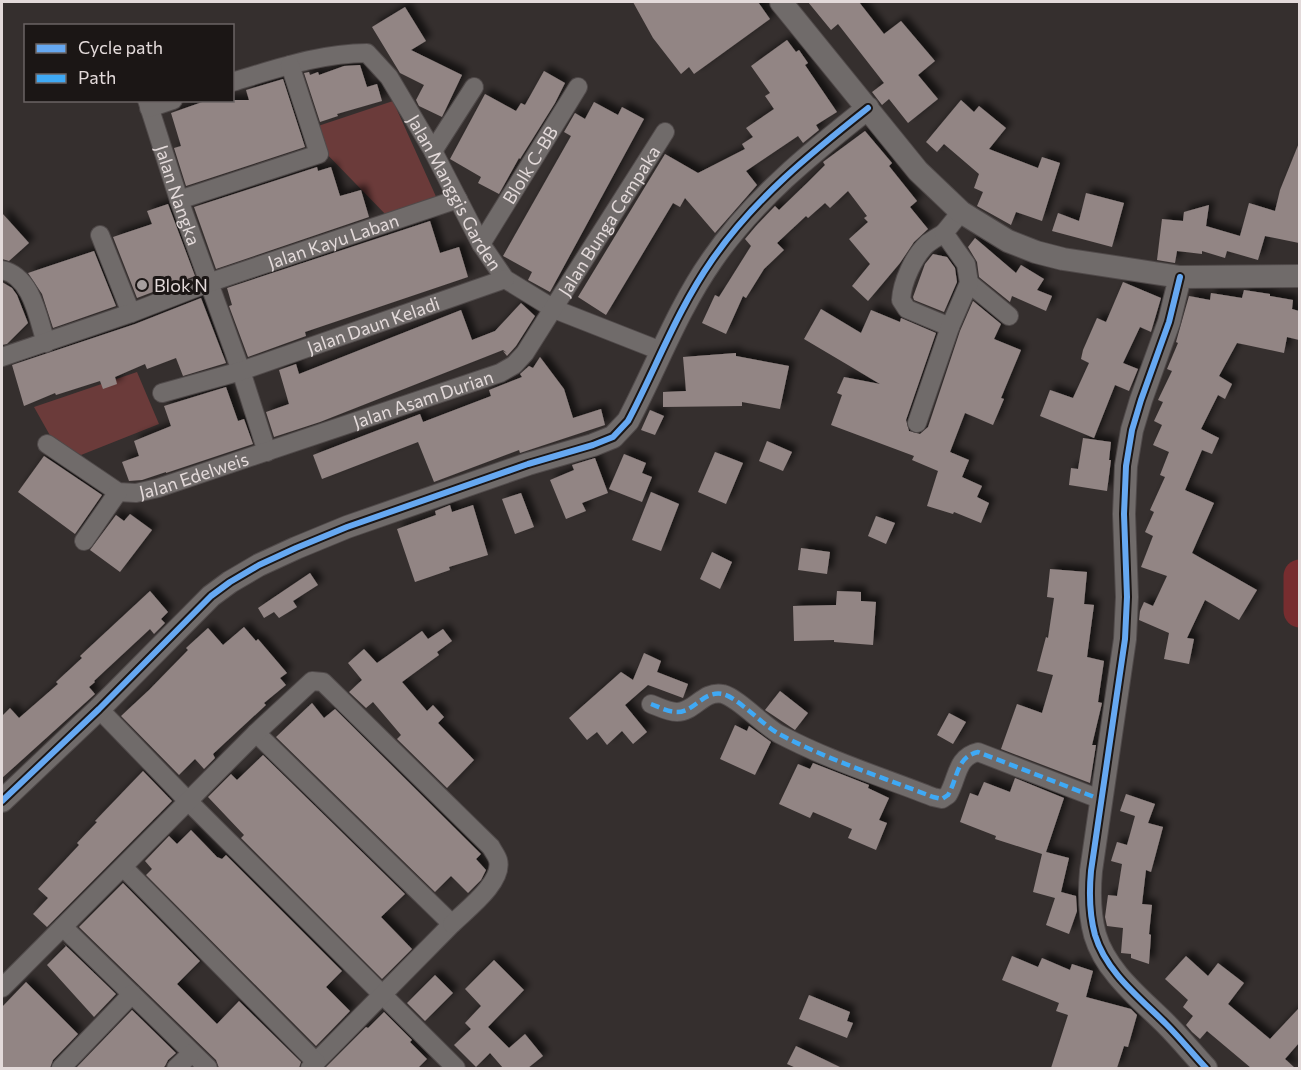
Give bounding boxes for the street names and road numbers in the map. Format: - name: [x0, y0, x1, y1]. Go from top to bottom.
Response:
- street label: Jalan Manggis Garden: [403, 110, 507, 275]
- street label: Blolk C-BB: [497, 122, 562, 208]
- street label: Jalan Nangka: [151, 142, 205, 248]
- street label: Jalan Bunga Cempaka: [553, 142, 665, 300]
- street label: Jalan Kayu Laban: [265, 209, 401, 273]
- street label: Jalan Daun Keladi: [304, 292, 442, 358]
- street label: Jalan Asam Durian: [350, 365, 496, 433]
- street label: Jalan Edelweis: [137, 447, 251, 503]

